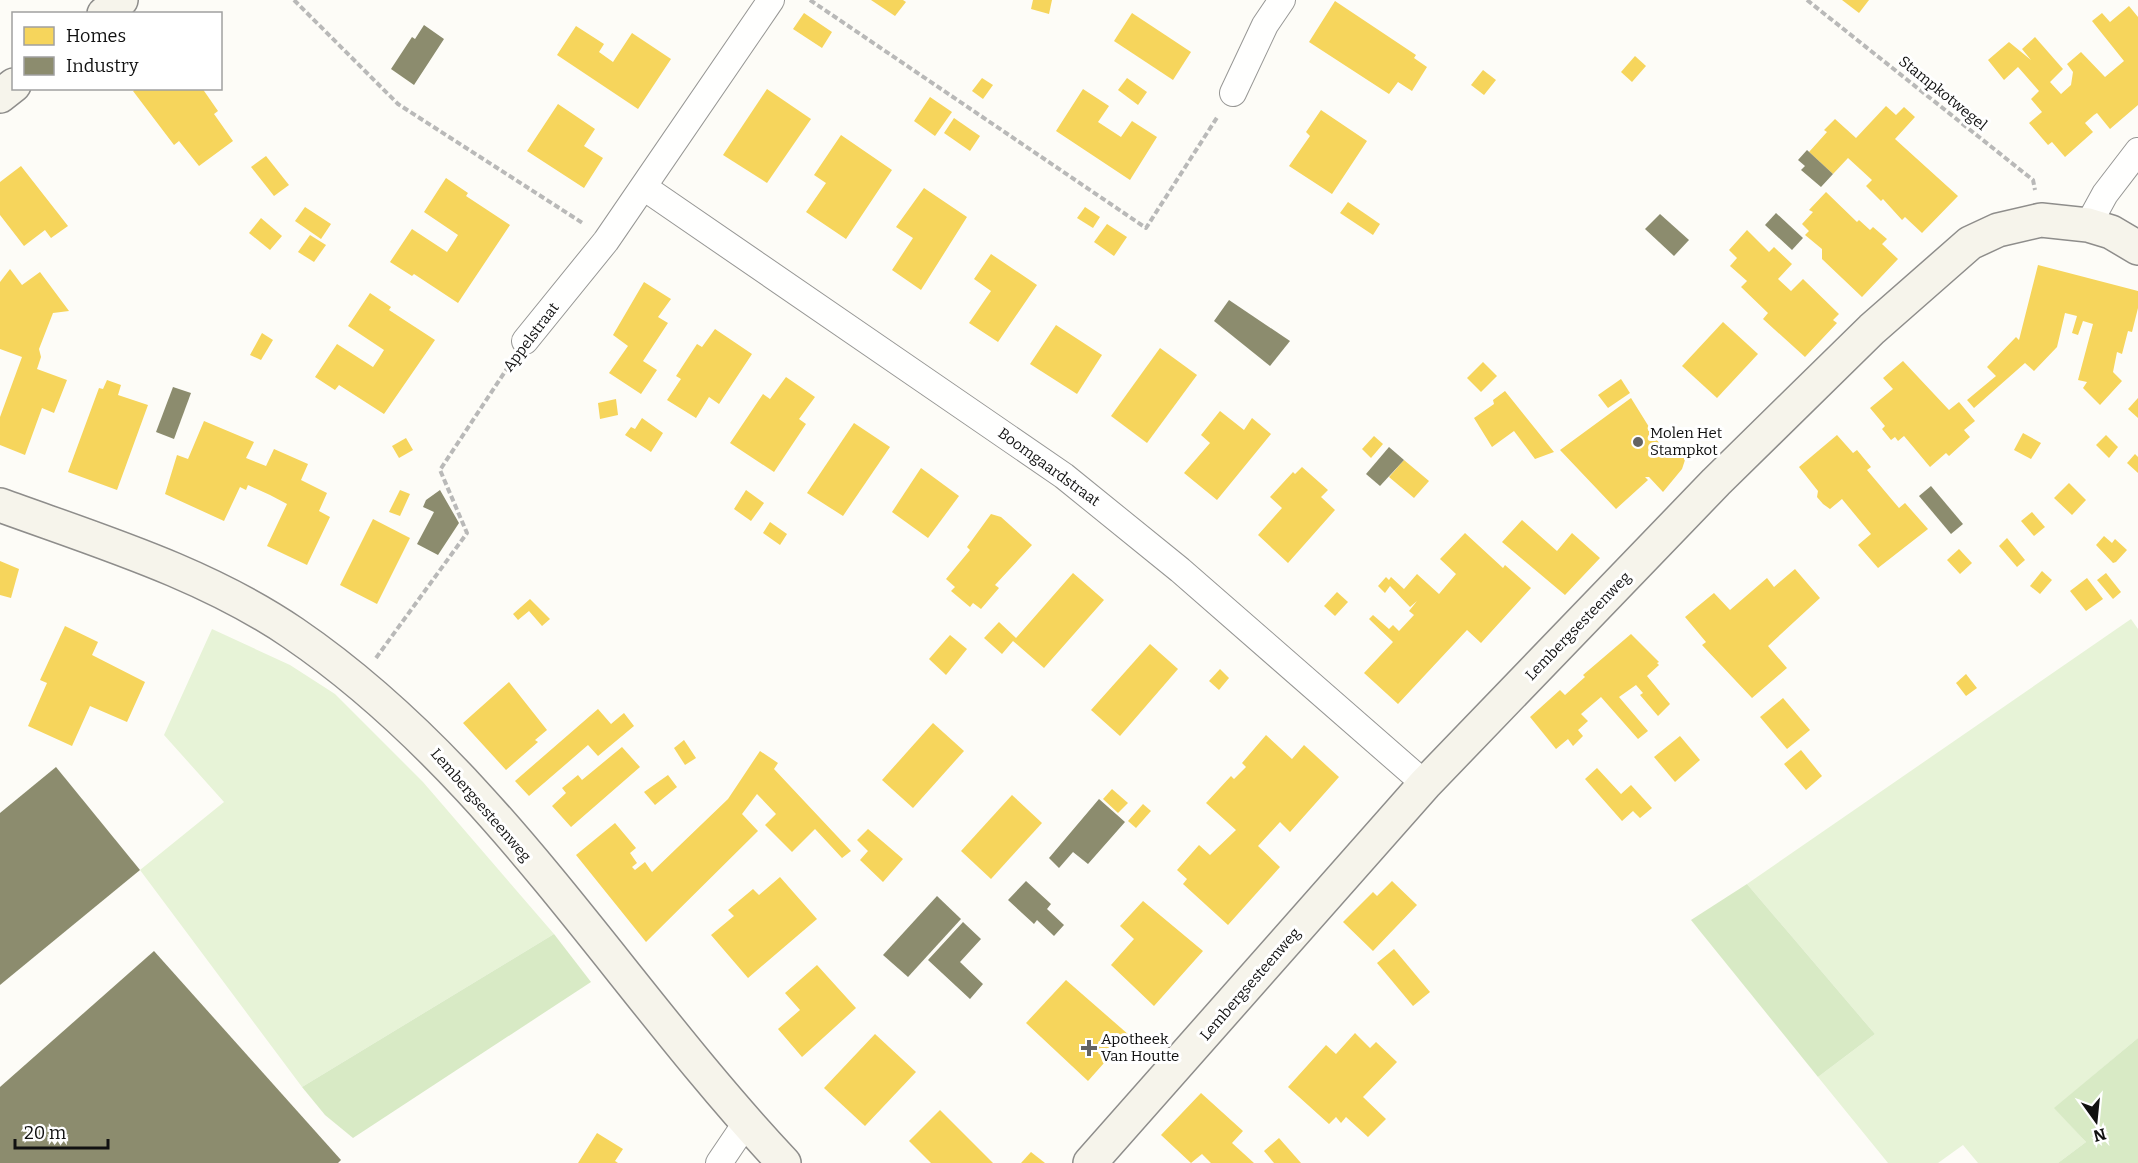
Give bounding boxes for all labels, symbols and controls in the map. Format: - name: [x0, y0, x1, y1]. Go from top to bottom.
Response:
- legend: [12, 12, 222, 90]
- text: Homes: [66, 25, 126, 47]
- street label: Stampkotwegel: [1895, 52, 1991, 134]
- text: Industry: [66, 55, 139, 77]
- street label: Appelstraat: [499, 299, 563, 375]
- street label: Boomgaardstraat: [995, 424, 1104, 510]
- place label: Molen Het Stampkot: [1650, 424, 1723, 459]
- marker: Molen Het Stampkot: [1631, 435, 1645, 449]
- street label: Lembergsesteenweg: [1522, 568, 1634, 684]
- street label: Lembergsesteenweg: [427, 745, 535, 865]
- street label: Lembergsesteenweg: [1196, 924, 1304, 1044]
- place label: Apotheek Van Houtte: [1101, 1030, 1179, 1065]
- marker: Apotheek Van Houtte: [1082, 1041, 1096, 1055]
- north arrow: [2066, 1091, 2126, 1151]
- scale bar: [15, 1112, 108, 1150]
- text: 20 m: [24, 1122, 66, 1144]
- text: N: [2091, 1124, 2108, 1146]

